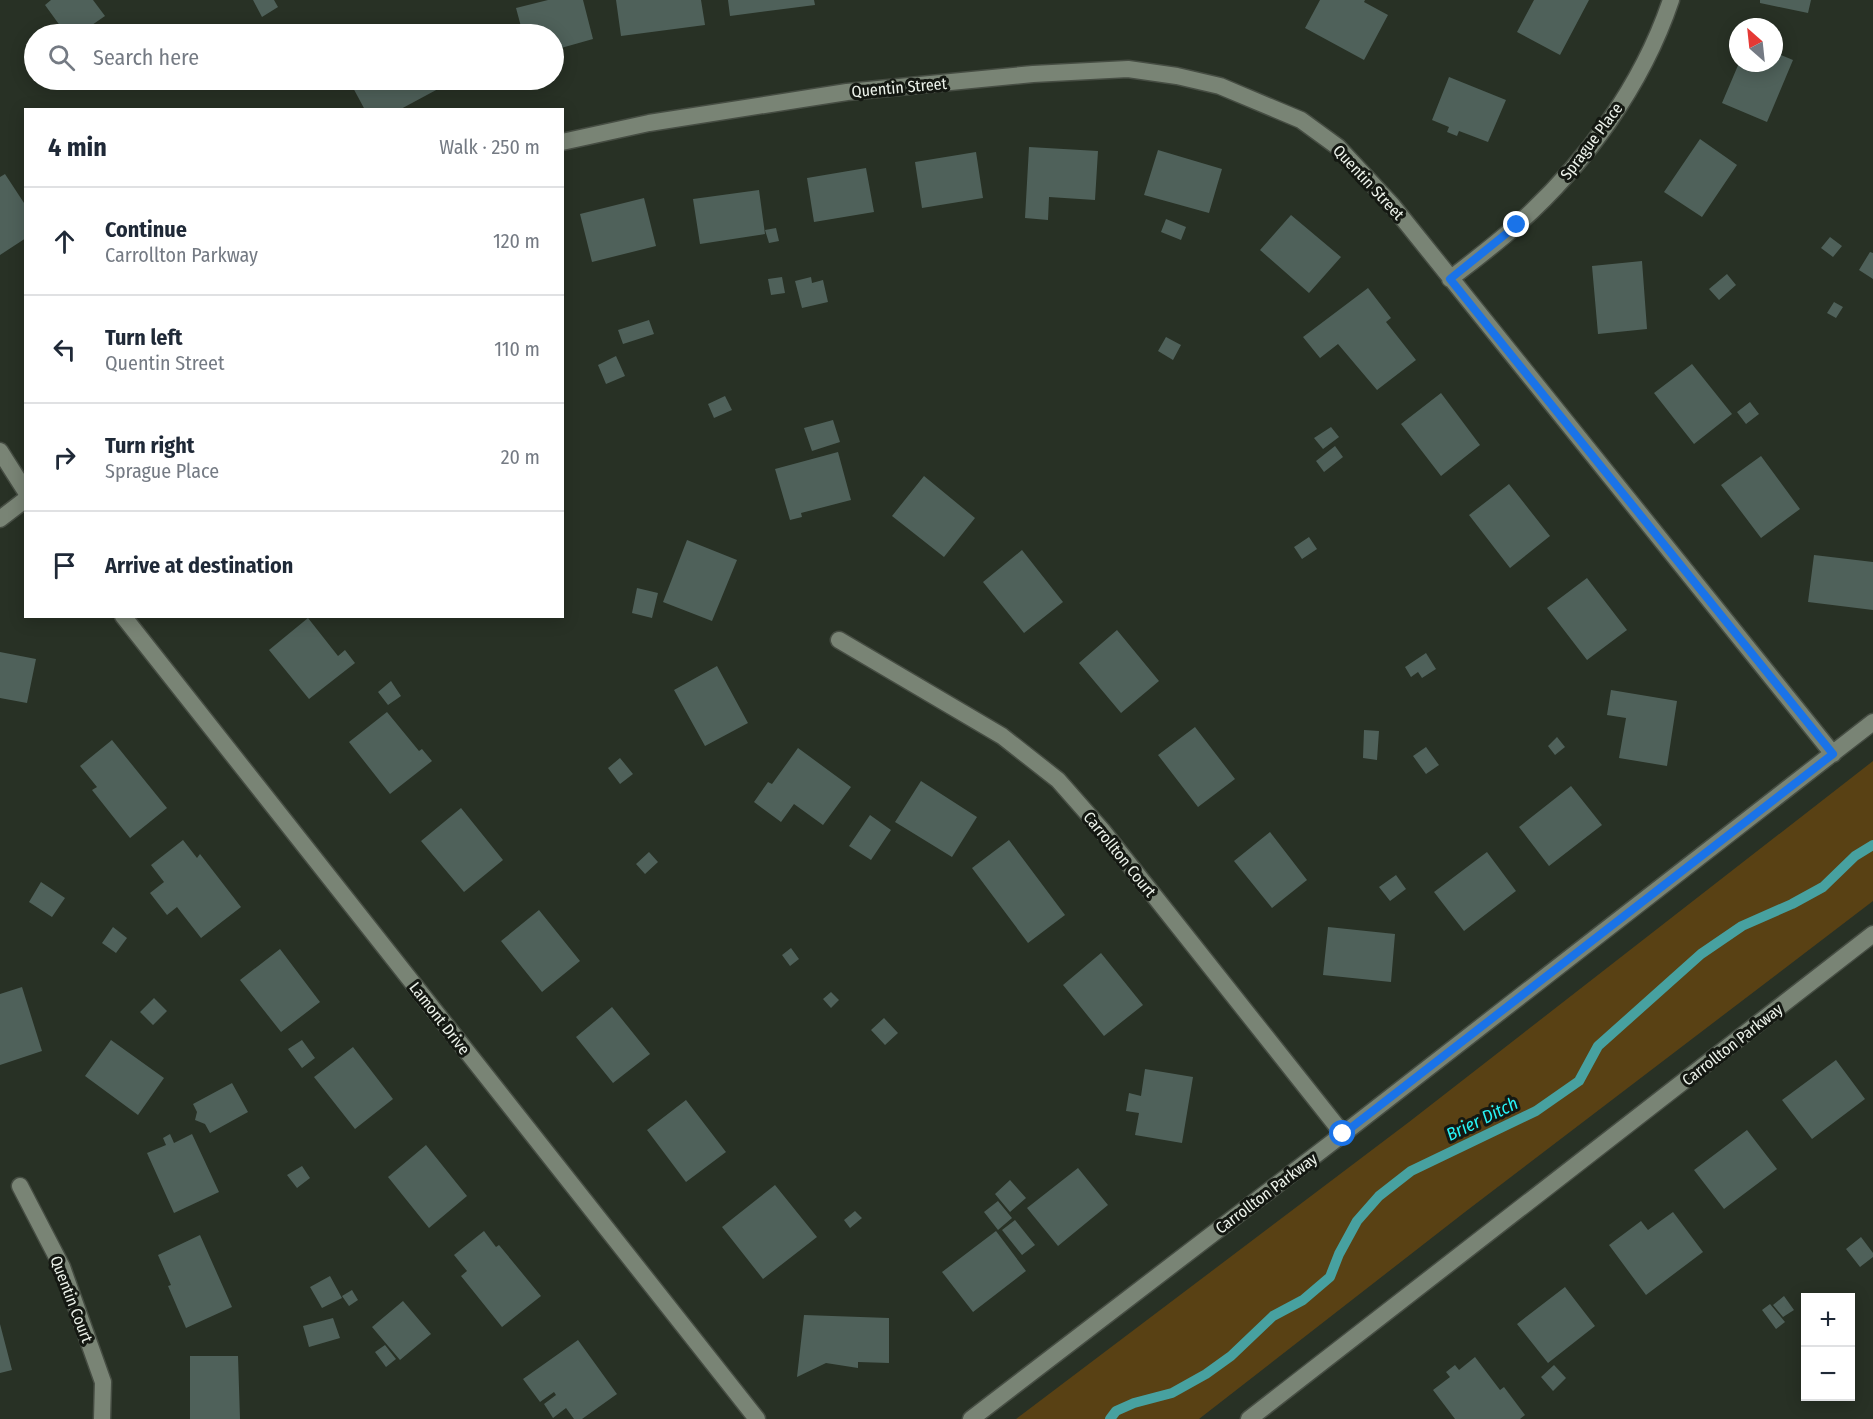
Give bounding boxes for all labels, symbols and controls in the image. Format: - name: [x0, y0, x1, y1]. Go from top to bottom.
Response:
- north arrow: [1729, 18, 1783, 72]
- search box: [24, 24, 564, 90]
- icon: search: [45, 41, 78, 74]
- text: Search here: [93, 44, 199, 71]
- street label: Quentin Street: [851, 74, 948, 101]
- street label: Sprague Place: [1556, 99, 1627, 183]
- text: 4 min: [48, 132, 107, 163]
- text: Walk · 250 m: [439, 135, 540, 159]
- street label: Quentin Street: [1329, 141, 1409, 224]
- route end: [1503, 211, 1529, 237]
- text: Continue: [105, 216, 187, 243]
- icon: ahead: [48, 225, 81, 258]
- text: 120 m: [493, 229, 540, 253]
- text: Carrollton Parkway: [105, 243, 258, 267]
- text: Turn left: [105, 324, 183, 351]
- icon: left: [48, 333, 81, 366]
- text: 110 m: [494, 337, 540, 361]
- text: Quentin Street: [105, 351, 224, 375]
- text: Turn right: [105, 432, 194, 459]
- icon: right: [48, 441, 81, 474]
- text: 20 m: [501, 445, 540, 469]
- text: Sprague Place: [105, 459, 219, 483]
- icon: arrive: [48, 549, 81, 582]
- text: Arrive at destination: [105, 552, 293, 579]
- street label: Carrollton Court: [1079, 808, 1160, 901]
- street label: Lamont Drive: [405, 978, 474, 1058]
- street label: Carrollton Parkway: [1678, 999, 1787, 1090]
- water label: Brier Ditch: [1442, 1092, 1522, 1146]
- route start: [1329, 1120, 1355, 1146]
- street label: Carrollton Parkway: [1212, 1148, 1322, 1238]
- street label: Quentin Court: [46, 1253, 97, 1346]
- map controls: [1801, 1293, 1855, 1401]
- button: +: [1801, 1293, 1855, 1347]
- button: −: [1801, 1347, 1855, 1401]

